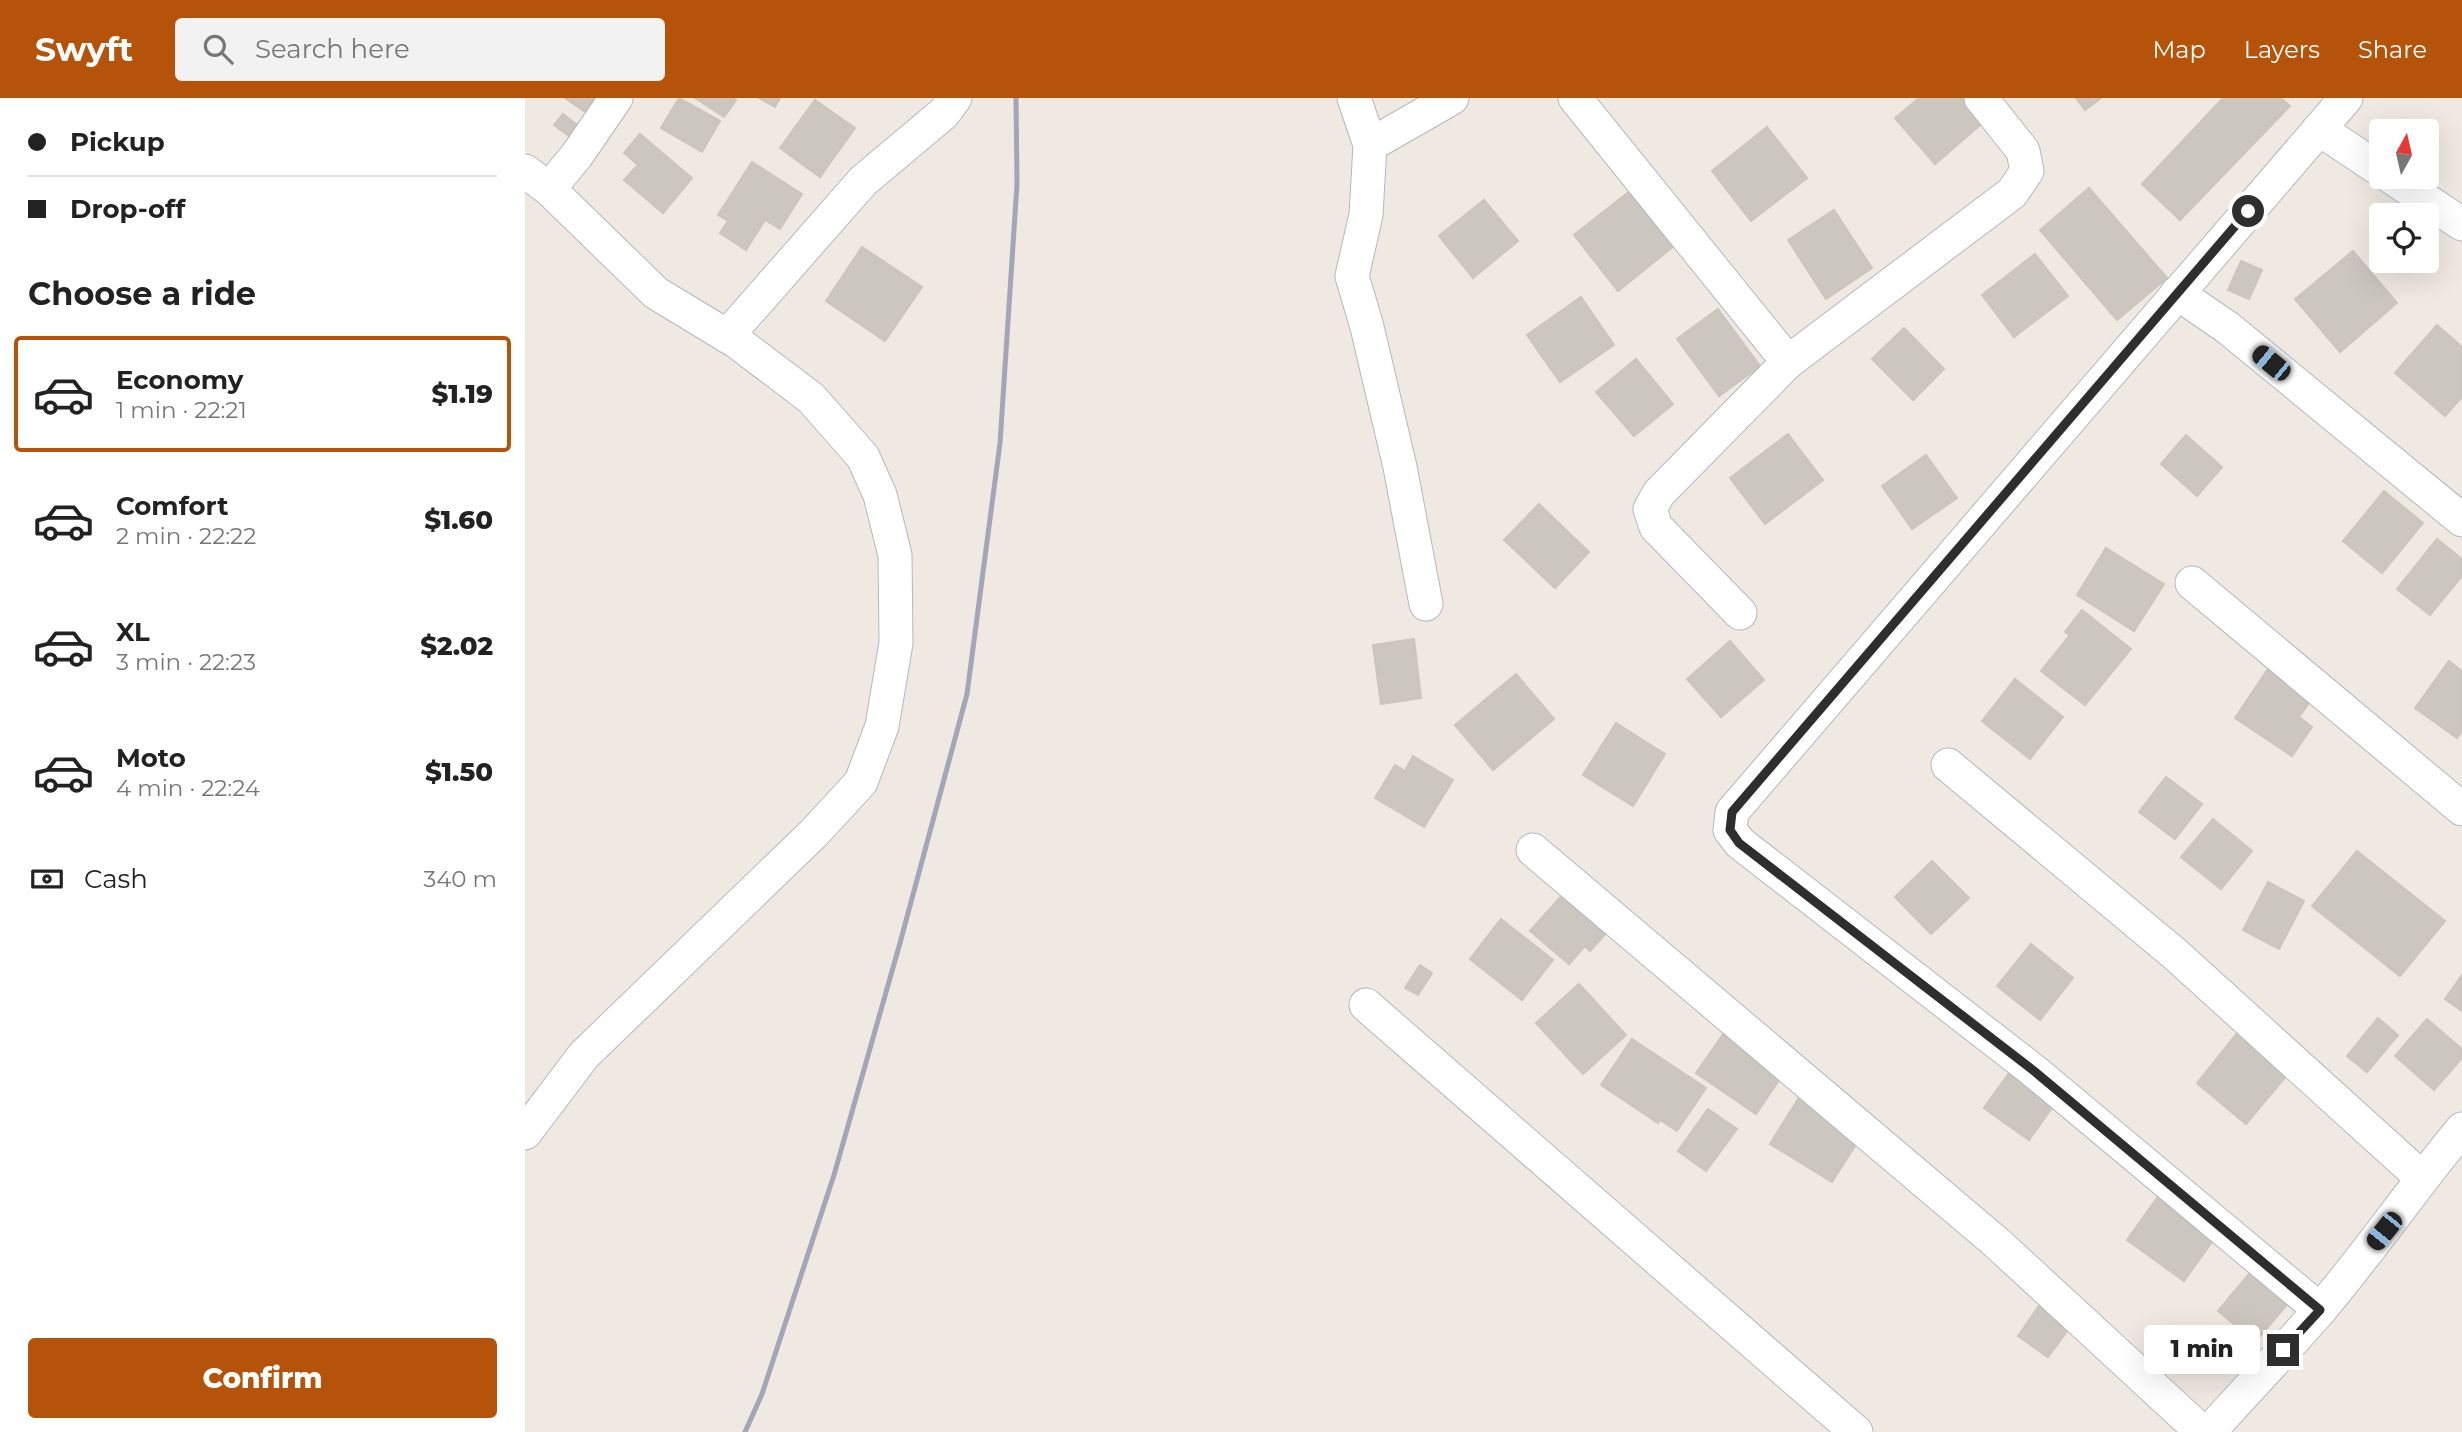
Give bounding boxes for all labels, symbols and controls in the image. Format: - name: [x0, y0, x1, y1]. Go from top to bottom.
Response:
- search box: [175, 18, 665, 81]
- text: Swyft: [35, 29, 133, 69]
- icon: search: [199, 30, 237, 68]
- text: Search here: [255, 33, 410, 65]
- text: Map: [2152, 35, 2206, 64]
- text: Layers: [2244, 35, 2320, 64]
- text: Share: [2358, 35, 2427, 64]
- north arrow: [2369, 119, 2439, 189]
- map controls: [2369, 119, 2439, 273]
- text: Pickup: [70, 126, 165, 158]
- text: Drop-off: [70, 193, 185, 225]
- route start: [2232, 195, 2264, 227]
- button: locate: [2369, 203, 2439, 273]
- text: Choose a ride: [28, 274, 256, 313]
- car: [2249, 342, 2294, 384]
- icon: car: [32, 363, 95, 426]
- text: Economy: [116, 364, 243, 396]
- text: $1.19: [432, 378, 493, 410]
- text: 1 min · 22:21: [116, 396, 247, 424]
- icon: car: [32, 489, 95, 552]
- text: Comfort: [116, 490, 228, 522]
- text: $1.60: [424, 504, 493, 536]
- text: 2 min · 22:22: [116, 522, 256, 550]
- icon: car: [32, 615, 95, 678]
- text: XL: [116, 616, 150, 648]
- text: $2.02: [420, 630, 493, 662]
- text: 3 min · 22:23: [116, 648, 256, 676]
- icon: car: [32, 741, 95, 804]
- text: Moto: [116, 742, 186, 774]
- text: $1.50: [425, 756, 493, 788]
- text: 4 min · 22:24: [116, 774, 260, 802]
- icon: cash: [28, 860, 66, 898]
- text: Cash: [84, 863, 148, 895]
- text: 340 m: [423, 865, 497, 893]
- car: [2363, 1208, 2406, 1254]
- callout: 1 min: [2143, 1326, 2259, 1374]
- route end: [2267, 1334, 2299, 1366]
- text: 1 min: [2170, 1335, 2234, 1363]
- button: Confirm: [28, 1338, 497, 1418]

